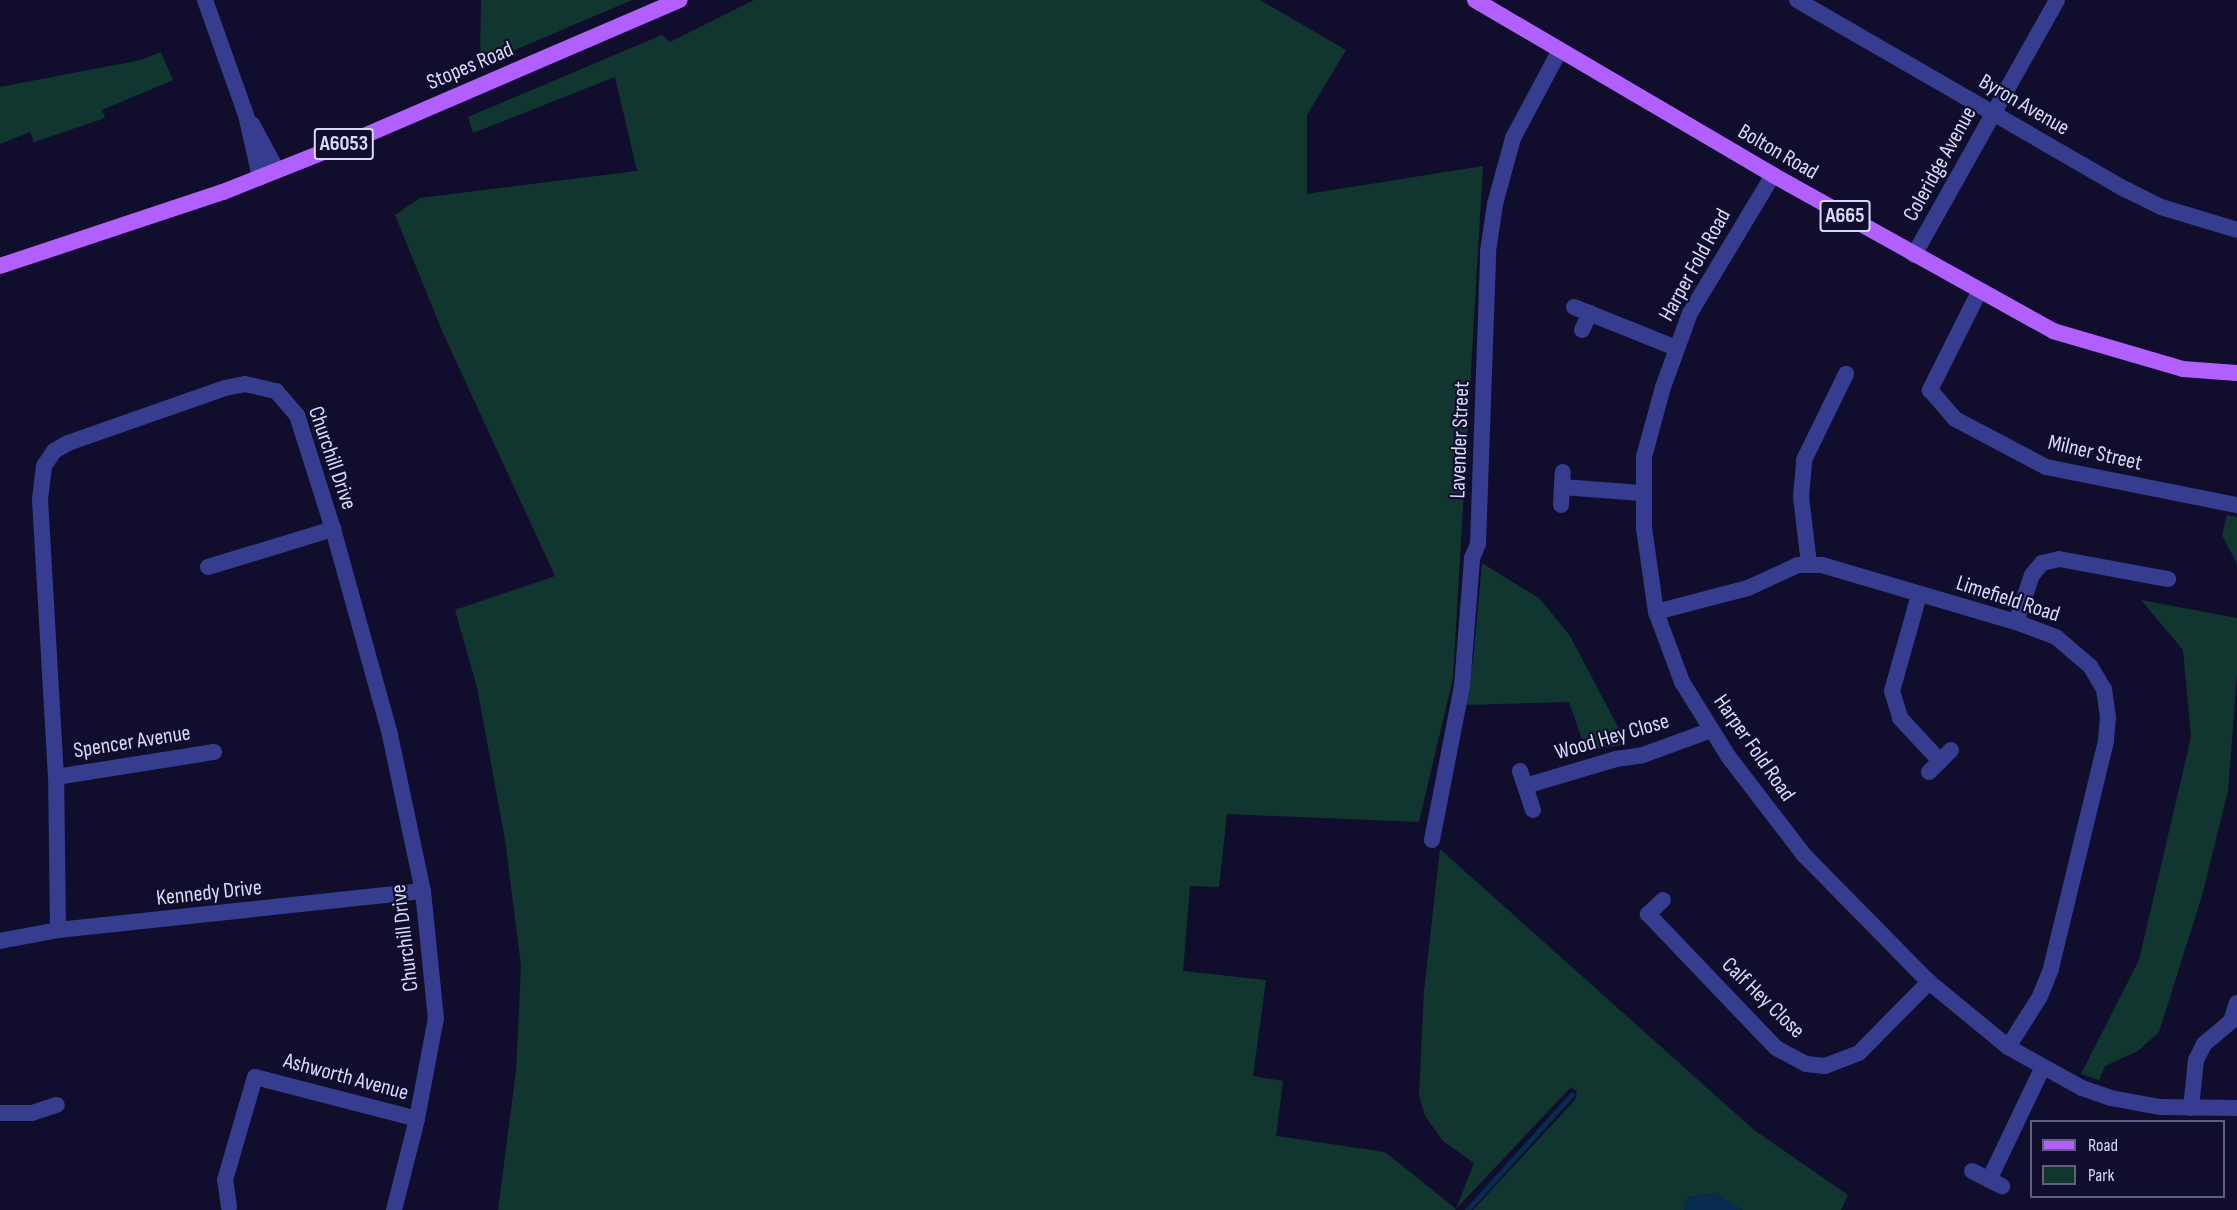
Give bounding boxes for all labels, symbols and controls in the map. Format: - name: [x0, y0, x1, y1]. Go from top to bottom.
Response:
- street label: Stopes Road: [423, 36, 517, 96]
- street label: Byron Avenue: [1974, 69, 2074, 141]
- street label: Coleridge Avenue: [1898, 102, 1982, 226]
- street label: Bolton Road: [1733, 119, 1823, 185]
- road number: A6053: [312, 126, 376, 162]
- road number: A665: [1820, 198, 1870, 234]
- street label: Harper Fold Road: [1653, 204, 1737, 326]
- street label: Lavender Street: [1445, 381, 1475, 499]
- street label: Churchill Drive: [302, 403, 362, 513]
- street label: Milner Street: [2045, 429, 2145, 477]
- street label: Limefield Road: [1953, 570, 2063, 628]
- street label: Harper Fold Road: [1708, 690, 1800, 806]
- street label: Wood Hey Close: [1552, 708, 1672, 766]
- street label: Spencer Avenue: [72, 720, 192, 764]
- street label: Kennedy Drive: [155, 874, 263, 912]
- street label: Churchill Drive: [385, 883, 425, 993]
- street label: Calf Hey Close: [1716, 952, 1810, 1044]
- street label: Ashworth Avenue: [281, 1048, 411, 1106]
- legend: [2030, 1120, 2225, 1198]
- text: Road: [2088, 1135, 2118, 1156]
- text: Park: [2088, 1165, 2114, 1186]

